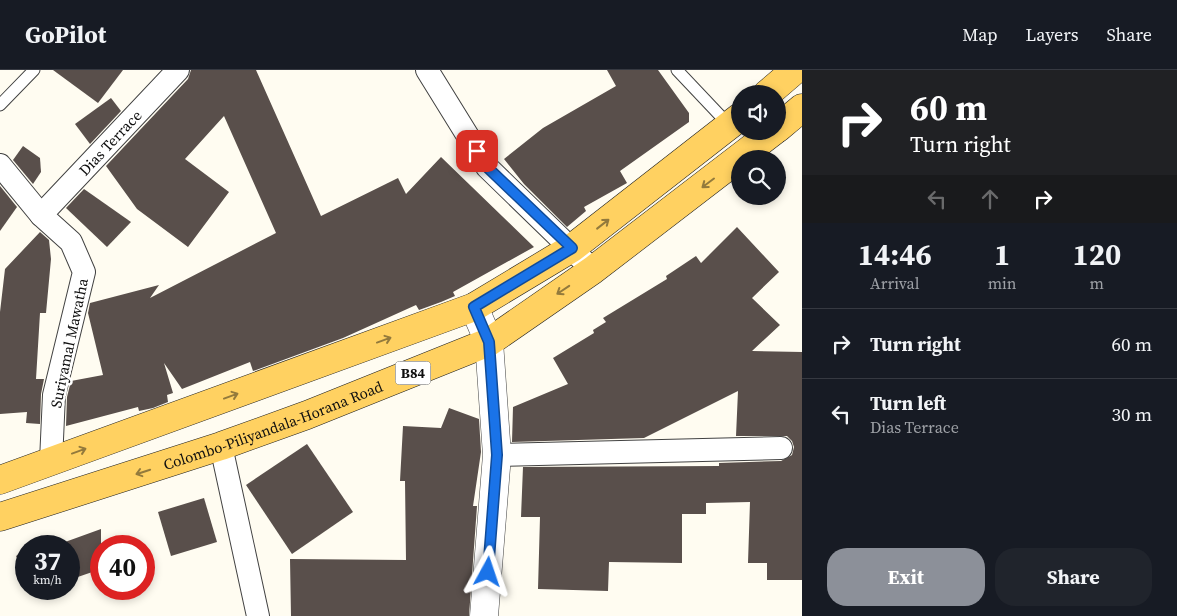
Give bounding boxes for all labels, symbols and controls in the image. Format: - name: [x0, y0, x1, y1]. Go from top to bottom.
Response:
- text: GoPilot: [25, 18, 106, 51]
- text: Map: [962, 22, 997, 47]
- text: Layers: [1025, 22, 1078, 47]
- text: Share: [1106, 22, 1152, 47]
- text: 60 m: [910, 84, 987, 132]
- map controls: [731, 85, 786, 205]
- button: sound: [731, 85, 786, 140]
- icon: right: [827, 90, 892, 155]
- street label: Dias Terrace: [73, 105, 146, 180]
- text: Turn right: [910, 129, 1011, 159]
- pin: [456, 130, 498, 172]
- icon: arrive: [463, 137, 491, 165]
- button: search: [731, 150, 786, 205]
- one-way arrow: [702, 177, 715, 188]
- icon: left: [923, 185, 951, 213]
- icon: ahead: [976, 185, 1004, 213]
- icon: right: [1029, 185, 1057, 213]
- one-way arrow: [597, 218, 610, 229]
- text: 14:46: [858, 234, 932, 275]
- text: 1: [994, 234, 1010, 275]
- text: 120: [1072, 234, 1121, 275]
- text: Arrival: [870, 272, 920, 294]
- text: min: [988, 272, 1017, 294]
- text: m: [1090, 272, 1104, 294]
- street label: Suriyamal Mawatha: [45, 276, 93, 410]
- one-way arrow: [557, 285, 571, 295]
- icon: right: [827, 330, 855, 358]
- text: Turn right: [870, 331, 961, 357]
- text: 60 m: [1111, 331, 1152, 357]
- one-way arrow: [376, 335, 391, 344]
- road number: B84: [396, 362, 430, 384]
- street label: Colombo-Piliyandala-Horana Road: [160, 375, 386, 474]
- text: Turn left: [870, 390, 946, 416]
- one-way arrow: [223, 391, 239, 400]
- icon: left: [827, 400, 855, 428]
- text: 30 m: [1111, 401, 1152, 427]
- text: Dias Terrace: [870, 416, 959, 438]
- one-way arrow: [70, 446, 86, 455]
- one-way arrow: [136, 467, 152, 477]
- speed limit sign: 40: [90, 535, 155, 600]
- text: 37: [34, 544, 61, 578]
- position arrow: [461, 545, 513, 597]
- button: Exit: [827, 548, 985, 606]
- button: Share: [995, 548, 1152, 606]
- text: km/h: [33, 572, 62, 588]

